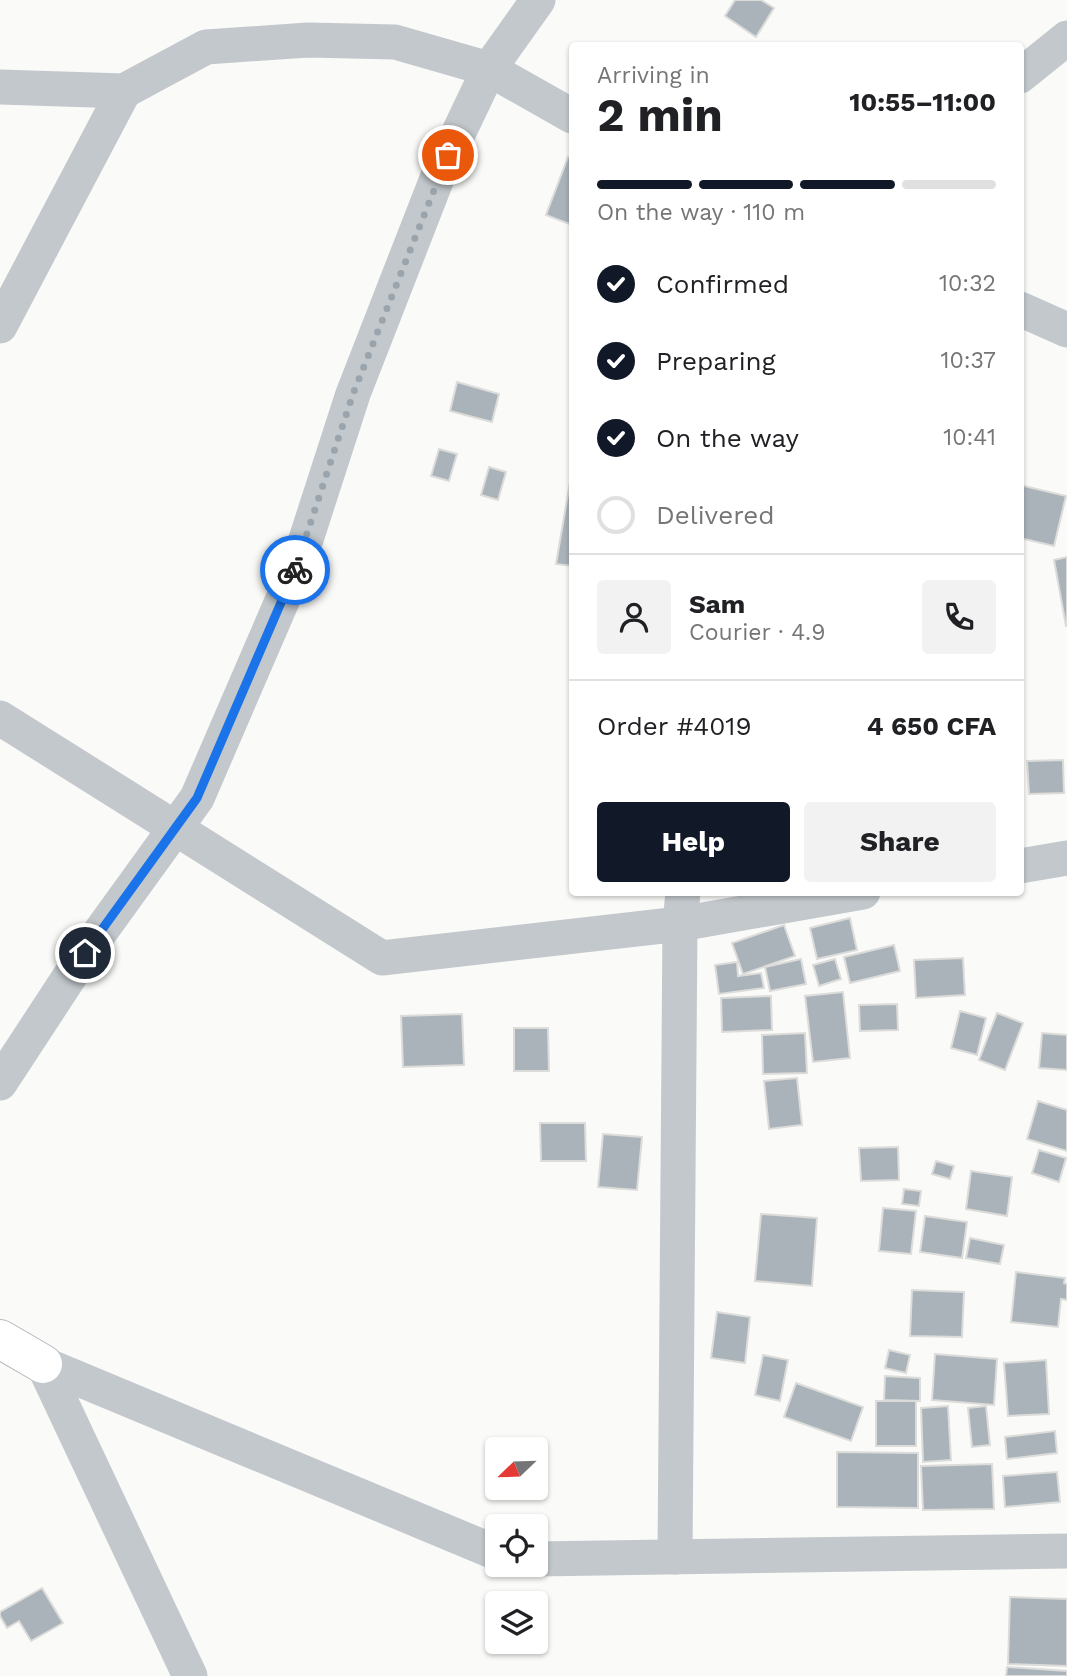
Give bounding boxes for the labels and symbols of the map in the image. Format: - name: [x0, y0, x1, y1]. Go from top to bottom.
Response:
- pin: [418, 125, 478, 185]
- courier: [260, 535, 330, 605]
- pin: [55, 923, 115, 983]
- north arrow: [485, 1437, 548, 1500]

